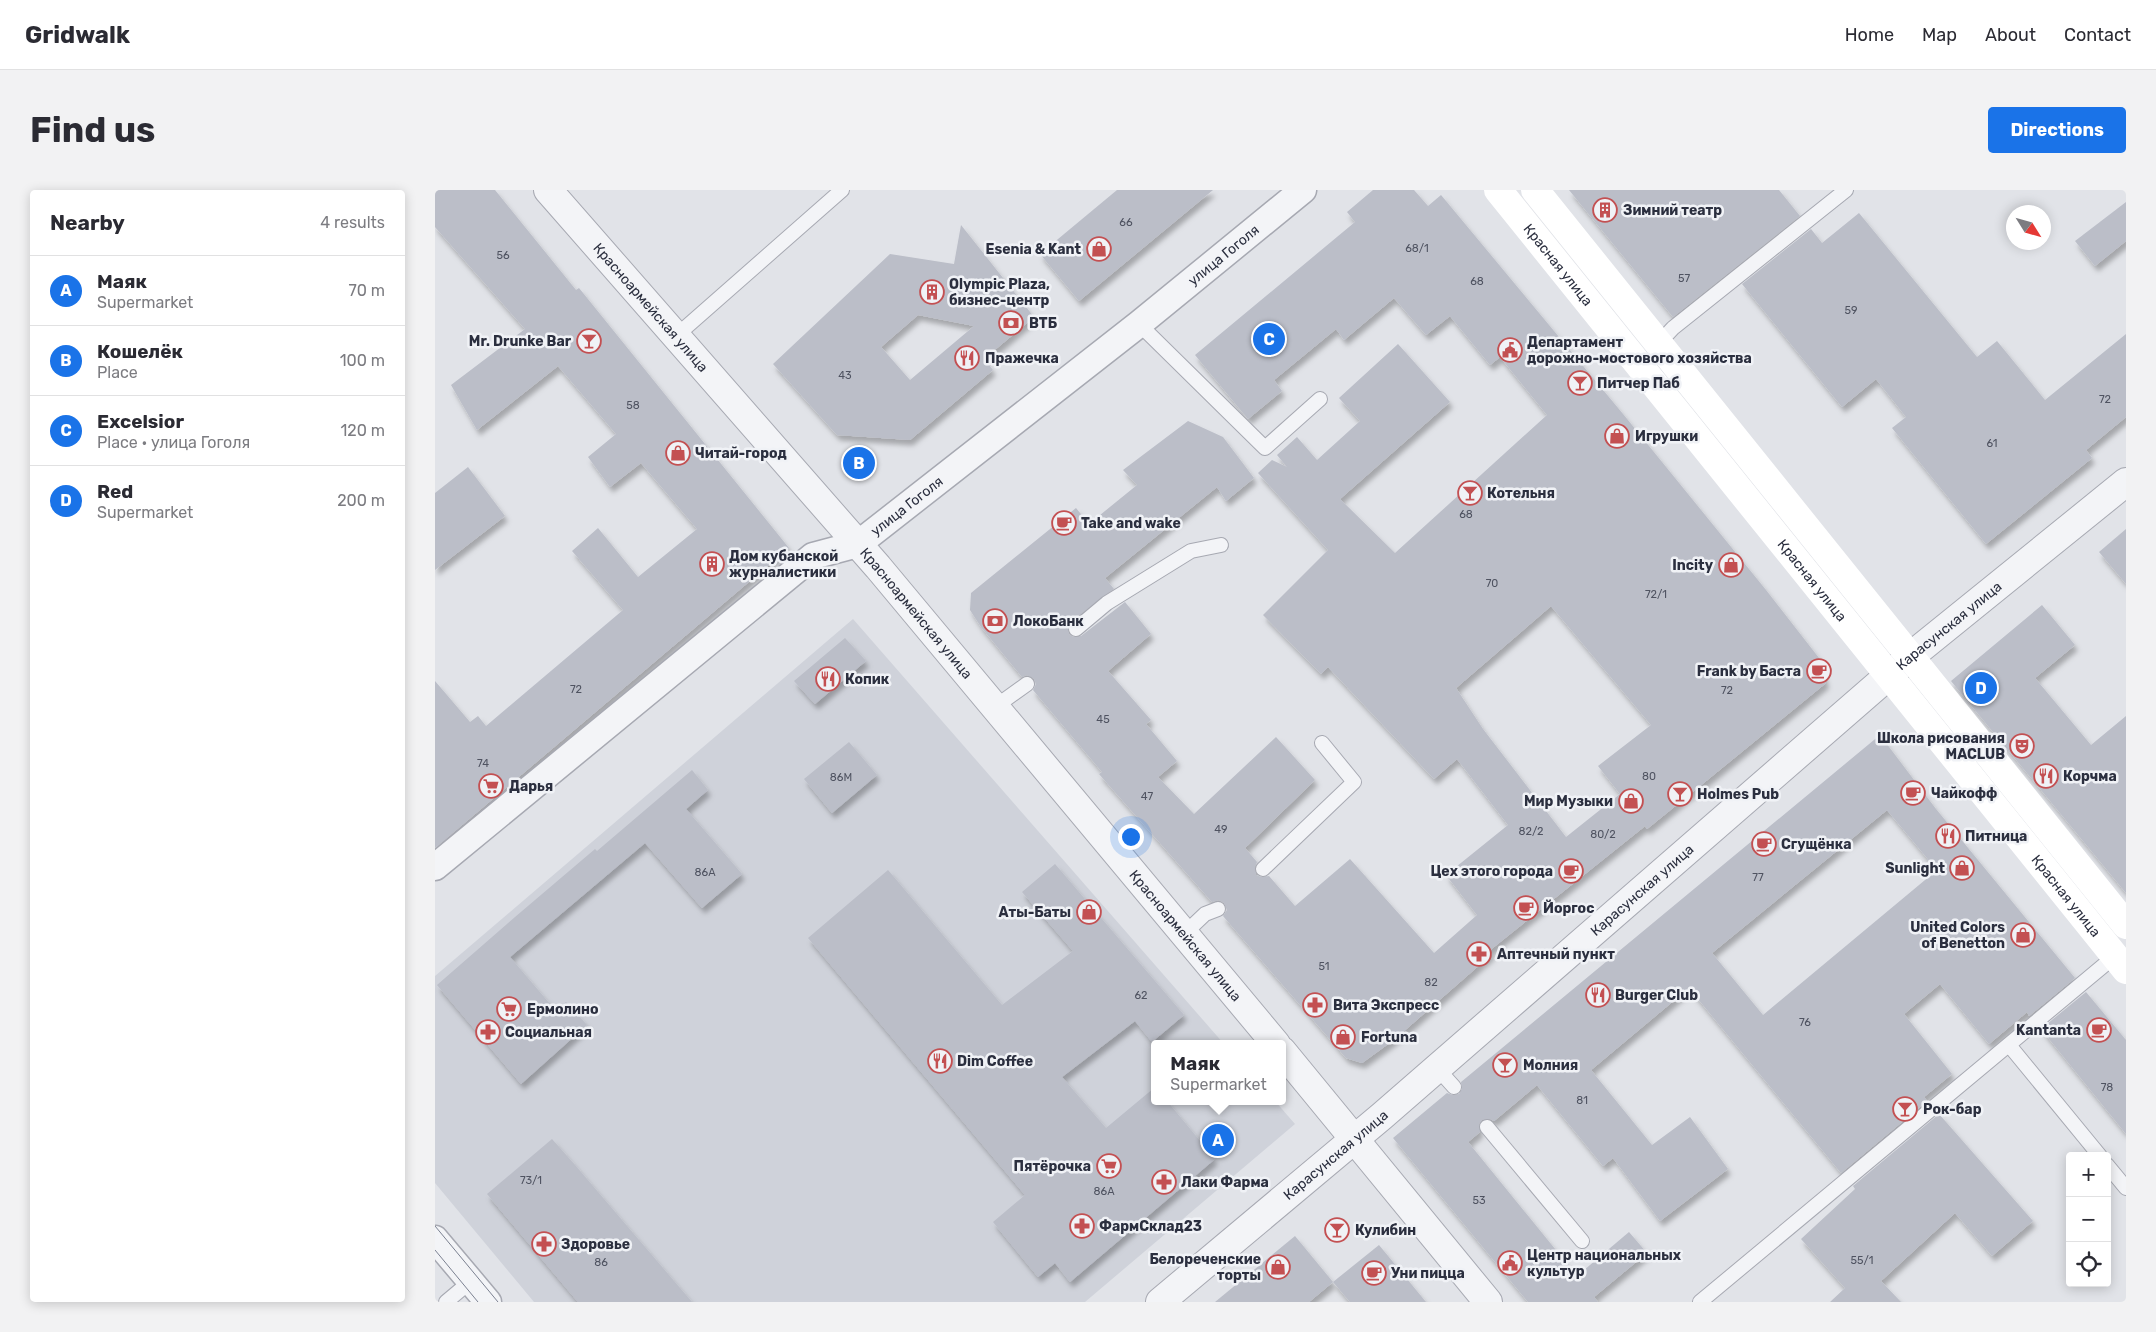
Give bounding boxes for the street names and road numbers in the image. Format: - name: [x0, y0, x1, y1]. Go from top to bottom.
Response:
- street label: улица Гоголя: [1185, 221, 1263, 289]
- street label: Красная улица: [1520, 221, 1596, 310]
- street label: Красноармейская улица: [589, 240, 711, 376]
- street label: улица Гоголя: [868, 473, 947, 540]
- street label: Красная улица: [1774, 536, 1850, 625]
- street label: Красноармейская улица: [856, 544, 976, 682]
- street label: Карасунская улица: [1893, 578, 2005, 674]
- street label: Карасунская улица: [1587, 841, 1697, 940]
- street label: Красная улица: [2028, 852, 2104, 940]
- street label: Красноармейская улица: [1125, 867, 1245, 1005]
- street label: Карасунская улица: [1280, 1107, 1392, 1204]

